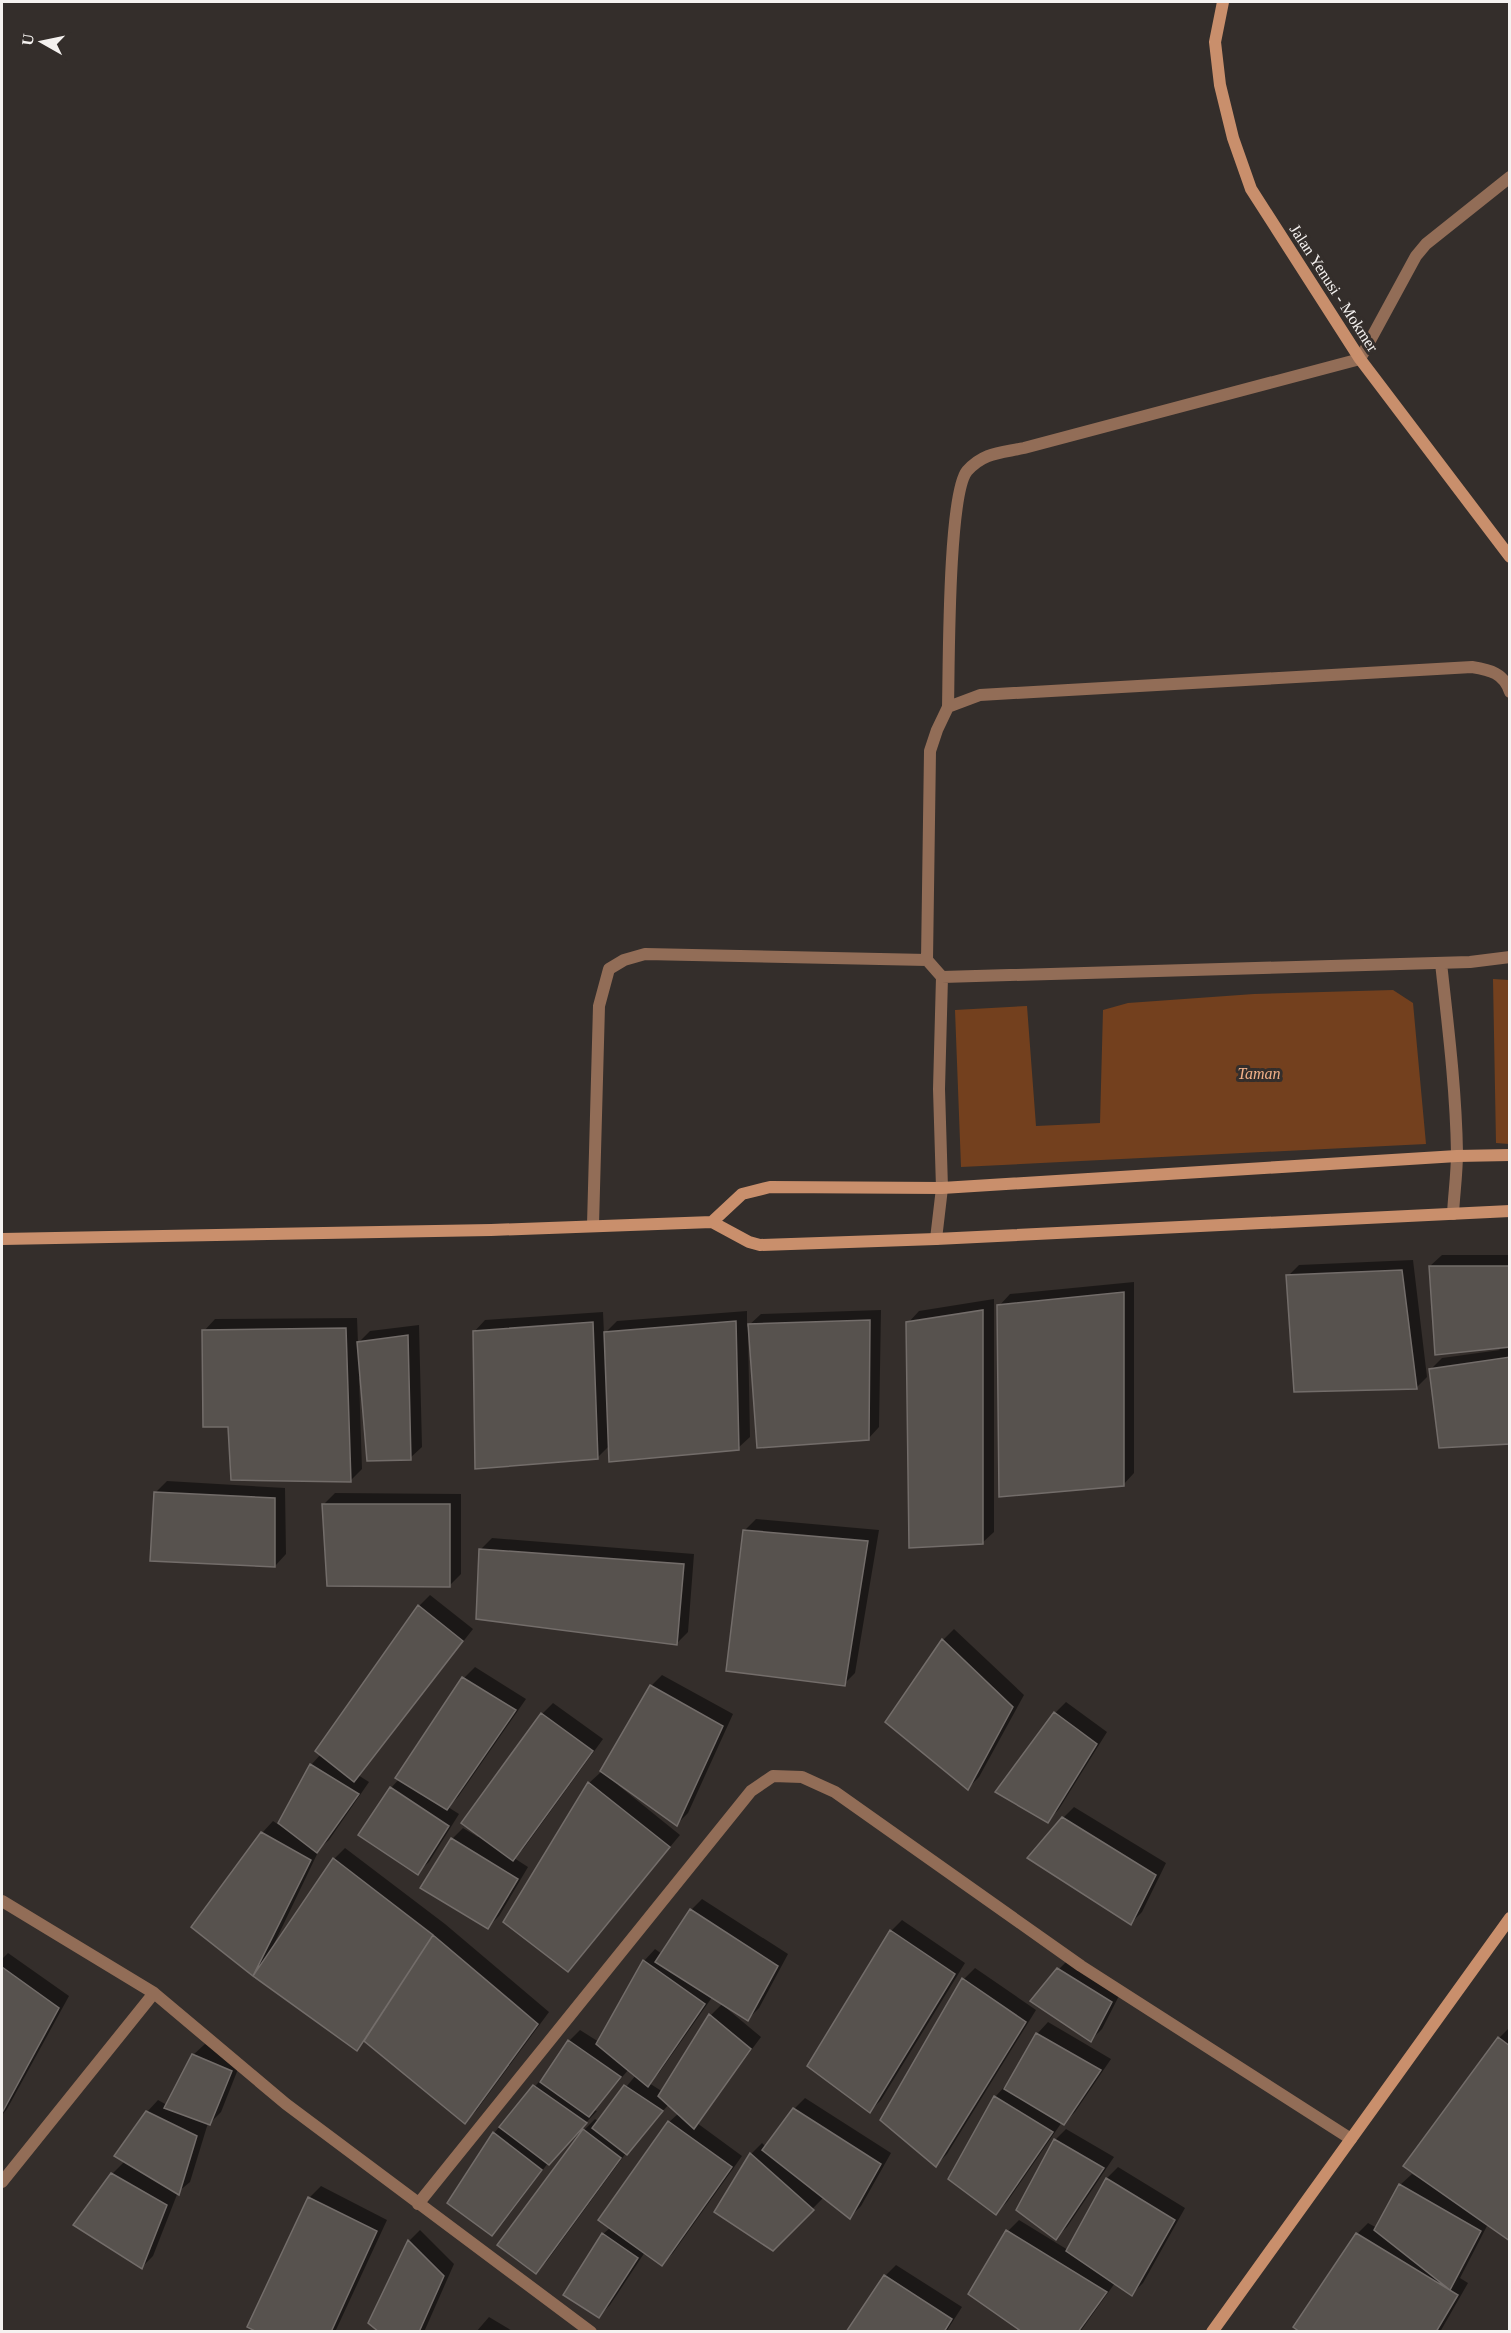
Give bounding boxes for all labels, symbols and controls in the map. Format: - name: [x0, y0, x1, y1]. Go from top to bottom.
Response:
- north arrow: [12, 12, 72, 72]
- text: U: [18, 32, 37, 47]
- street label: Jalan Yenusi - Mokmer: [1286, 221, 1382, 355]
- park label: Taman: [1238, 1065, 1280, 1082]

